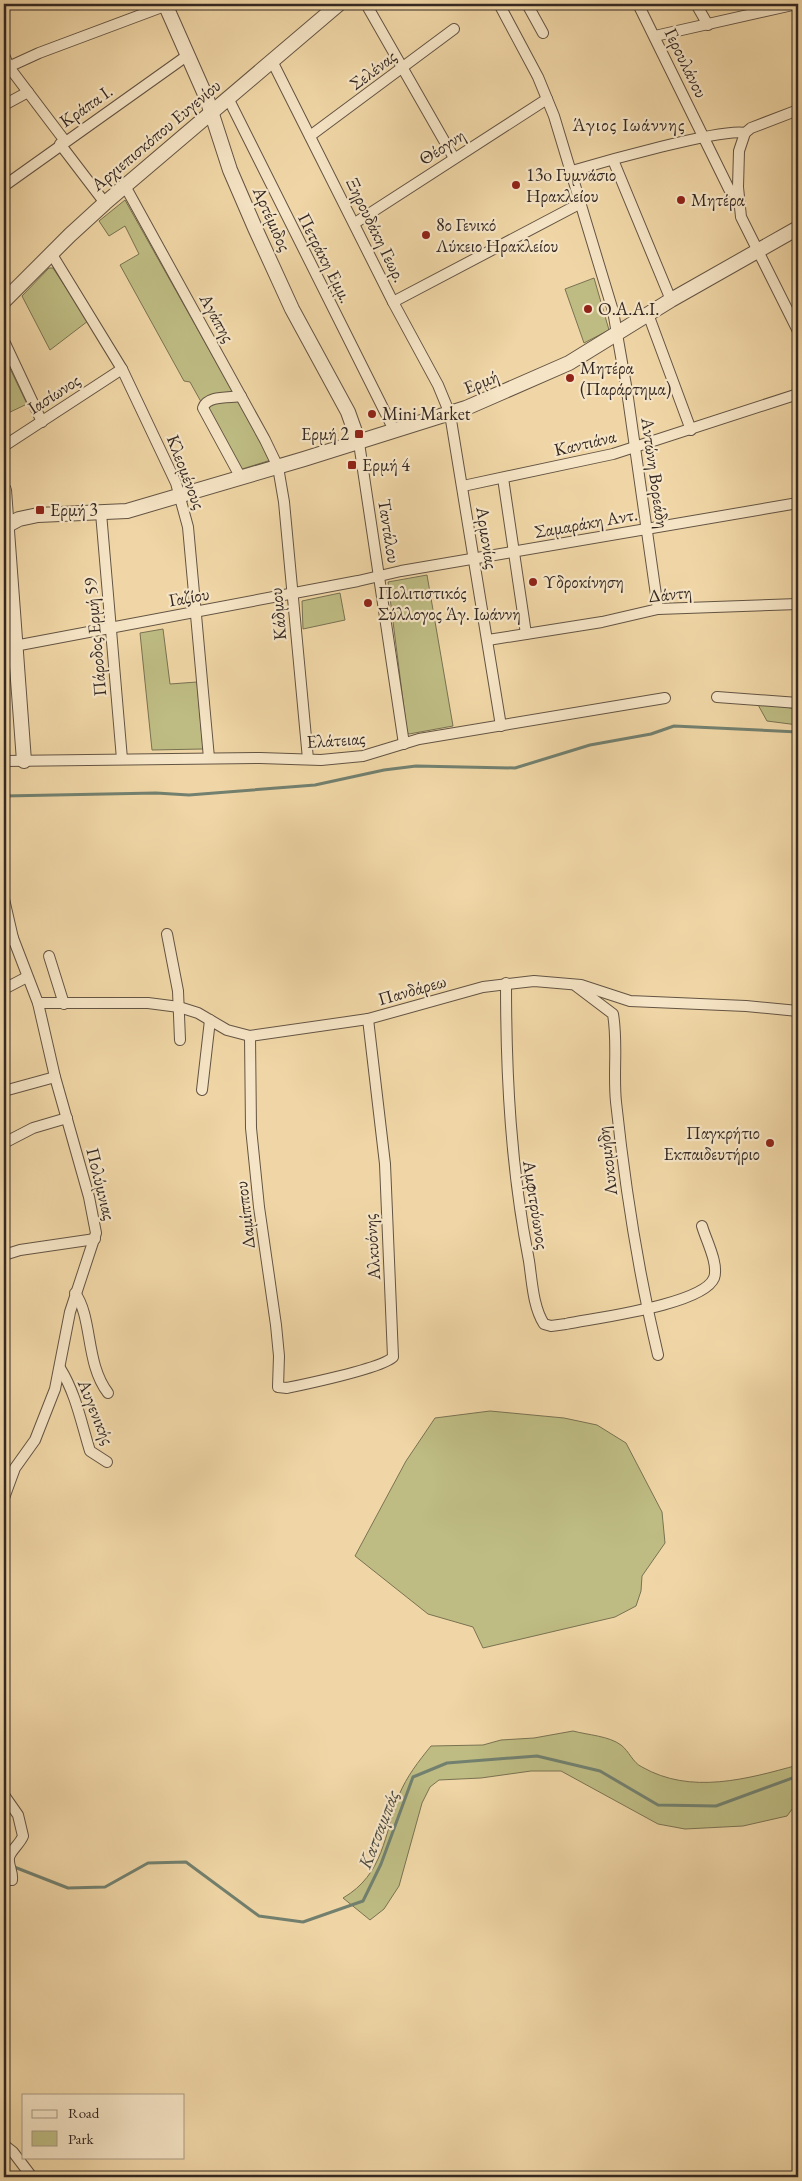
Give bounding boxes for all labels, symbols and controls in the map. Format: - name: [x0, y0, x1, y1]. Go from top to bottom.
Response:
- street label: Γερουλάνου: [660, 24, 713, 102]
- street label: Σελένας: [345, 44, 401, 95]
- street label: Αρχιεπισκόπου Ευγενίου: [85, 74, 225, 196]
- street label: Κράπα Ι.: [55, 79, 117, 132]
- district label: Άγιος Ιωάννης: [571, 112, 686, 137]
- street label: Θέογνη: [414, 123, 469, 170]
- place label: 13o Γυμνάσιο Ηρακλείου: [526, 163, 616, 207]
- street label: Ξηρουδάκη Γεωρ.: [341, 174, 412, 286]
- marker: 13o Γυμνάσιο Ηρακλείου: [510, 179, 522, 191]
- street label: Αρτέμιδος: [248, 182, 297, 255]
- place label: Μητέρα: [691, 188, 746, 211]
- marker: Μητέρα: [675, 194, 687, 206]
- street label: Πετράκη Εμμ.: [293, 209, 358, 307]
- place label: 8ο Γενικό Λύκειο Ηρακλείου: [435, 213, 558, 257]
- marker: 8ο Γενικό Λύκειο Ηρακλείου: [420, 229, 432, 241]
- street label: Αγάπης: [194, 288, 240, 346]
- place label: Ο.Α.Α.Ι.: [598, 297, 659, 320]
- marker: Ο.Α.Α.Ι.: [582, 303, 594, 315]
- place label: Μητέρα (Παράρτημα): [580, 356, 671, 400]
- street label: Ερμή: [460, 364, 502, 399]
- street label: Ιασίωνος: [23, 368, 84, 419]
- marker: Μητέρα (Παράρτημα): [564, 372, 576, 384]
- place label: Mini Market: [382, 402, 471, 425]
- marker: Mini Market: [366, 408, 378, 420]
- street label: Αντώνη Βορεάδη: [636, 415, 675, 530]
- place label: Ερμή 2: [301, 422, 349, 445]
- street label: Καντιάνα: [552, 424, 619, 461]
- marker: Ερμή 2: [353, 428, 365, 440]
- street label: Κλεομένους: [162, 431, 211, 512]
- place label: Ερμή 4: [362, 453, 410, 476]
- marker: Ερμή 4: [346, 459, 358, 471]
- street label: Ταντάλου: [373, 497, 406, 565]
- place label: Ερμή 3: [50, 498, 98, 521]
- street label: Σαμαράκη Αντ.: [533, 502, 639, 543]
- marker: Ερμή 3: [34, 504, 46, 516]
- street label: Αρμονίας: [471, 504, 504, 571]
- place label: Υδροκίνηση: [543, 570, 624, 593]
- street label: Πάροδος Ερμή 59: [78, 576, 111, 697]
- marker: Υδροκίνηση: [527, 576, 539, 588]
- street label: Δάντη: [647, 580, 693, 607]
- place label: Πολιτιστικός Σύλλογος Άγ. Ιωάννη: [378, 581, 521, 625]
- street label: Γαζίου: [167, 582, 211, 611]
- street label: Κάδμου: [264, 587, 291, 641]
- marker: Πολιτιστικός Σύλλογος Άγ. Ιωάννη: [362, 597, 374, 609]
- street label: Ελάτειας: [306, 726, 366, 753]
- street label: Πανδάρεω: [375, 969, 449, 1010]
- place label: Παγκρήτιο Εκπαιδευτήριο: [663, 1121, 760, 1165]
- street label: Λυκομήδη: [591, 1125, 622, 1198]
- marker: Παγκρήτιο Εκπαιδευτήριο: [764, 1137, 776, 1149]
- street label: Πολύμνιας: [81, 1145, 122, 1223]
- street label: Αμφιτρύωνος: [518, 1158, 555, 1251]
- street label: Δαμίππου: [229, 1180, 260, 1250]
- street label: Αλκυόνης: [358, 1213, 385, 1282]
- street label: Αυγενικής: [73, 1375, 120, 1448]
- water label: Κατσαμπάς: [352, 1786, 405, 1873]
- legend: [22, 2094, 185, 2158]
- text: Road: [68, 2103, 100, 2122]
- text: Park: [68, 2129, 95, 2148]

